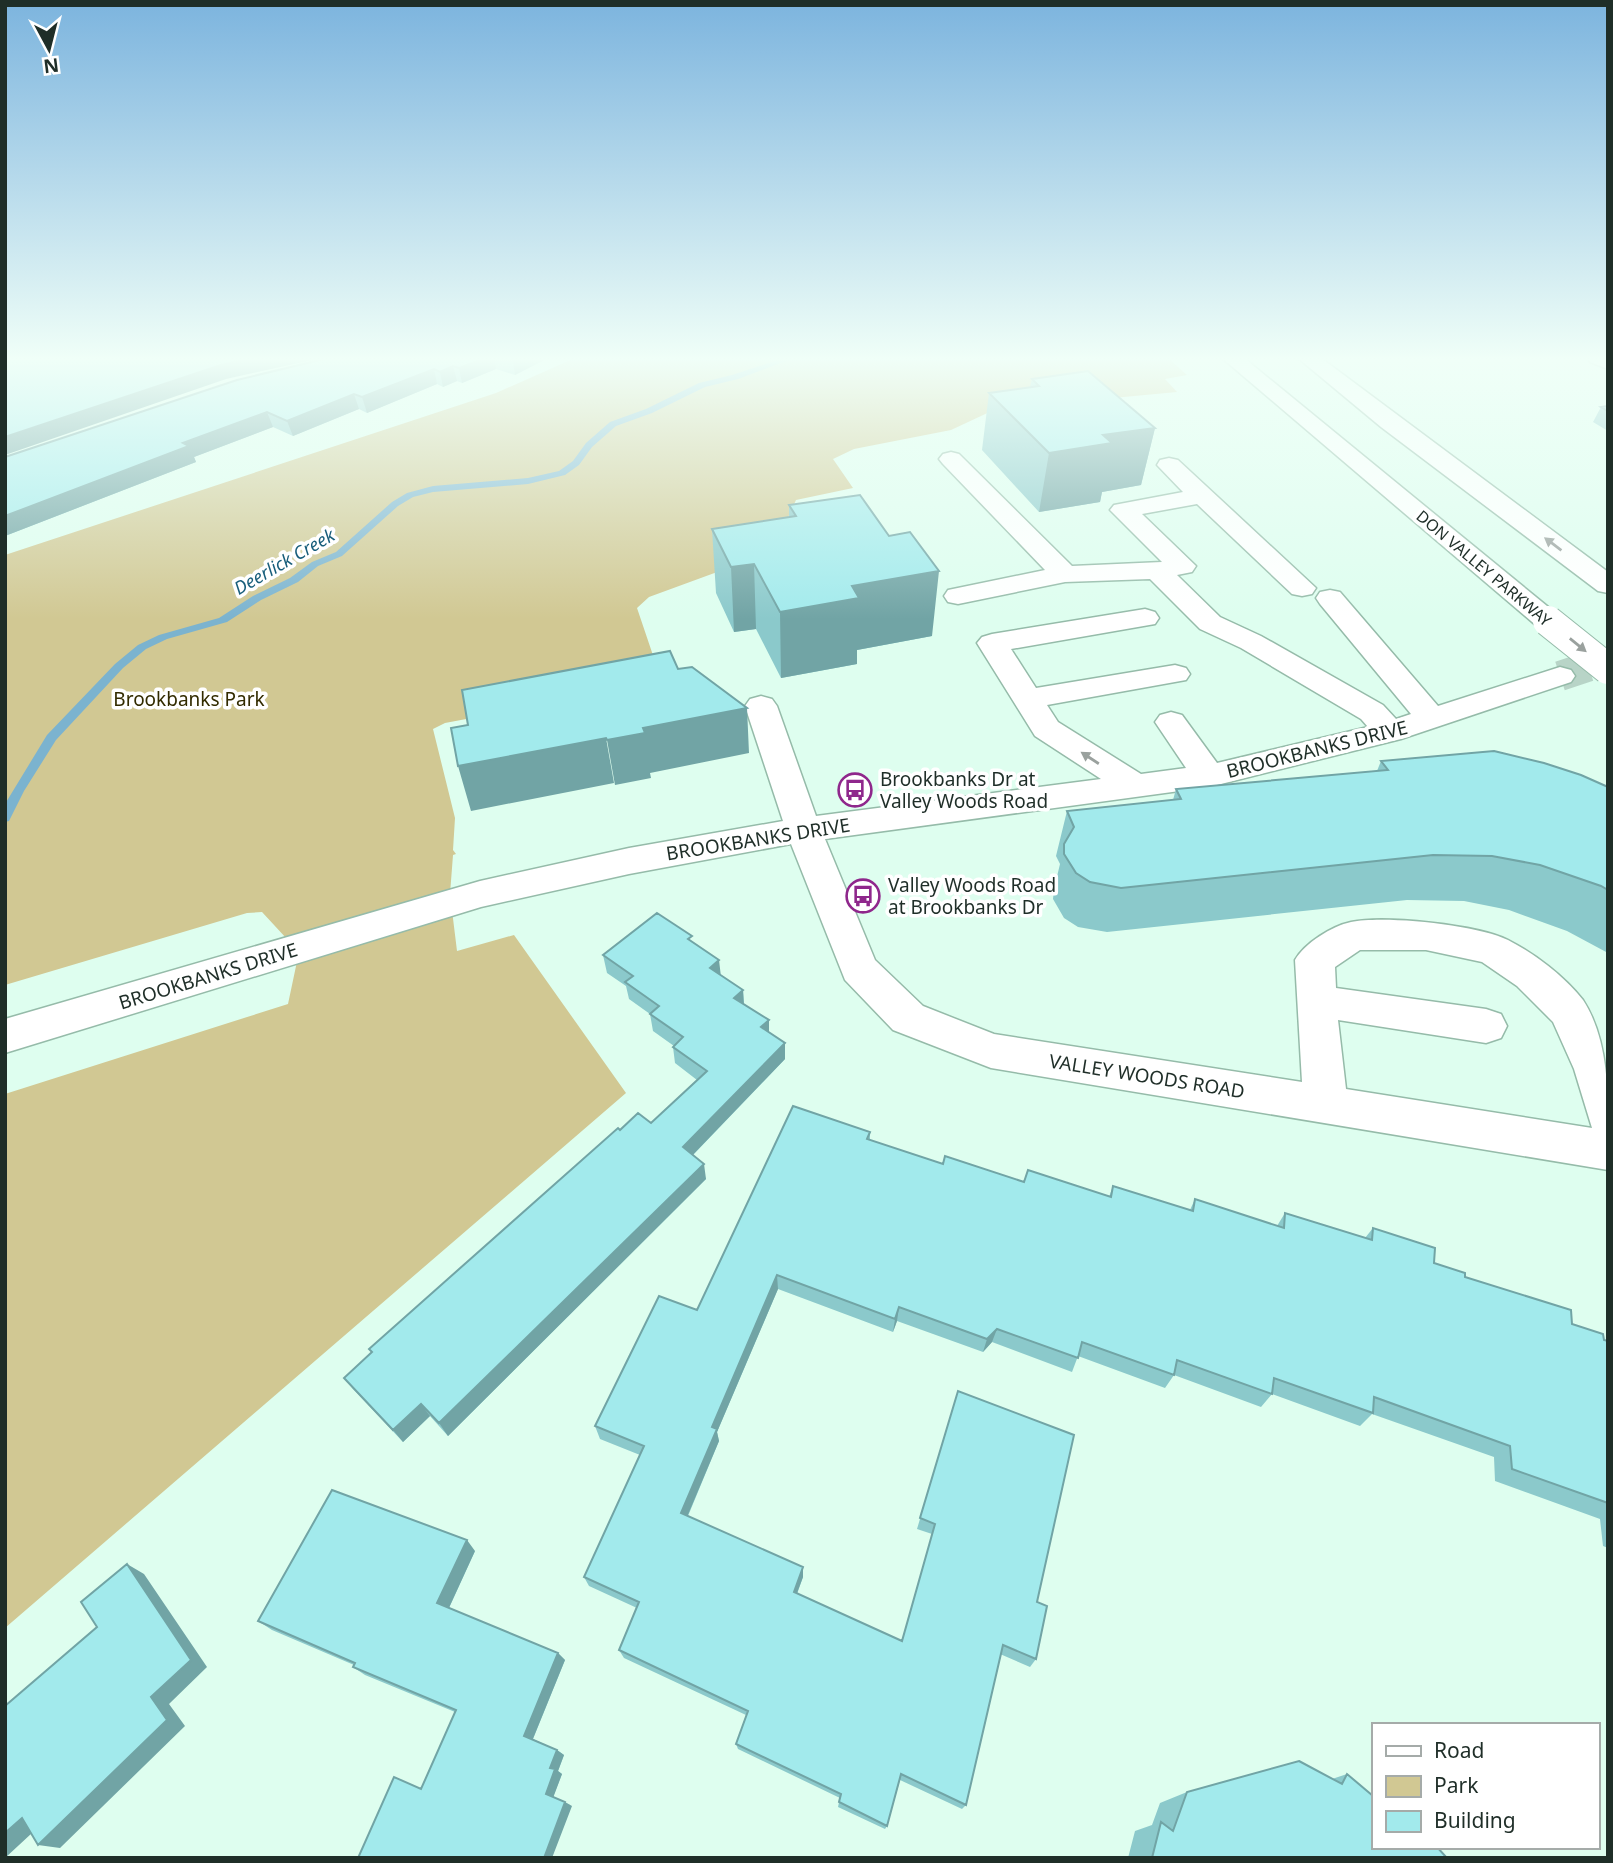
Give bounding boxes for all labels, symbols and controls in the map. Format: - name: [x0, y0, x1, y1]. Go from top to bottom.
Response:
- north arrow: [14, 14, 84, 84]
- text: N: [42, 52, 60, 80]
- street label: DON VALLEY PARKWAY: [1412, 505, 1557, 632]
- water label: Deerlick Creek: [229, 522, 340, 599]
- one-way arrow: [1544, 537, 1562, 551]
- one-way arrow: [1569, 637, 1586, 652]
- park label: Brookbanks Park: [113, 686, 265, 712]
- street label: BROOKBANKS DRIVE: [1224, 714, 1410, 784]
- one-way arrow: [1080, 752, 1100, 765]
- place label: Brookbanks Dr at Valley Woods Road: [880, 766, 1048, 814]
- bus stop icon: Brookbanks Dr at Valley Woods Road: [836, 771, 874, 809]
- street label: BROOKBANKS DRIVE: [664, 812, 852, 866]
- place label: Valley Woods Road at Brookbanks Dr: [888, 872, 1056, 920]
- bus stop icon: Valley Woods Road at Brookbanks Dr: [844, 877, 882, 915]
- street label: BROOKBANKS DRIVE: [115, 936, 301, 1016]
- street label: VALLEY WOODS ROAD: [1047, 1048, 1247, 1104]
- legend: [1372, 1723, 1599, 1849]
- text: Road: [1434, 1736, 1484, 1764]
- text: Park: [1434, 1771, 1479, 1799]
- text: Building: [1434, 1806, 1516, 1834]

